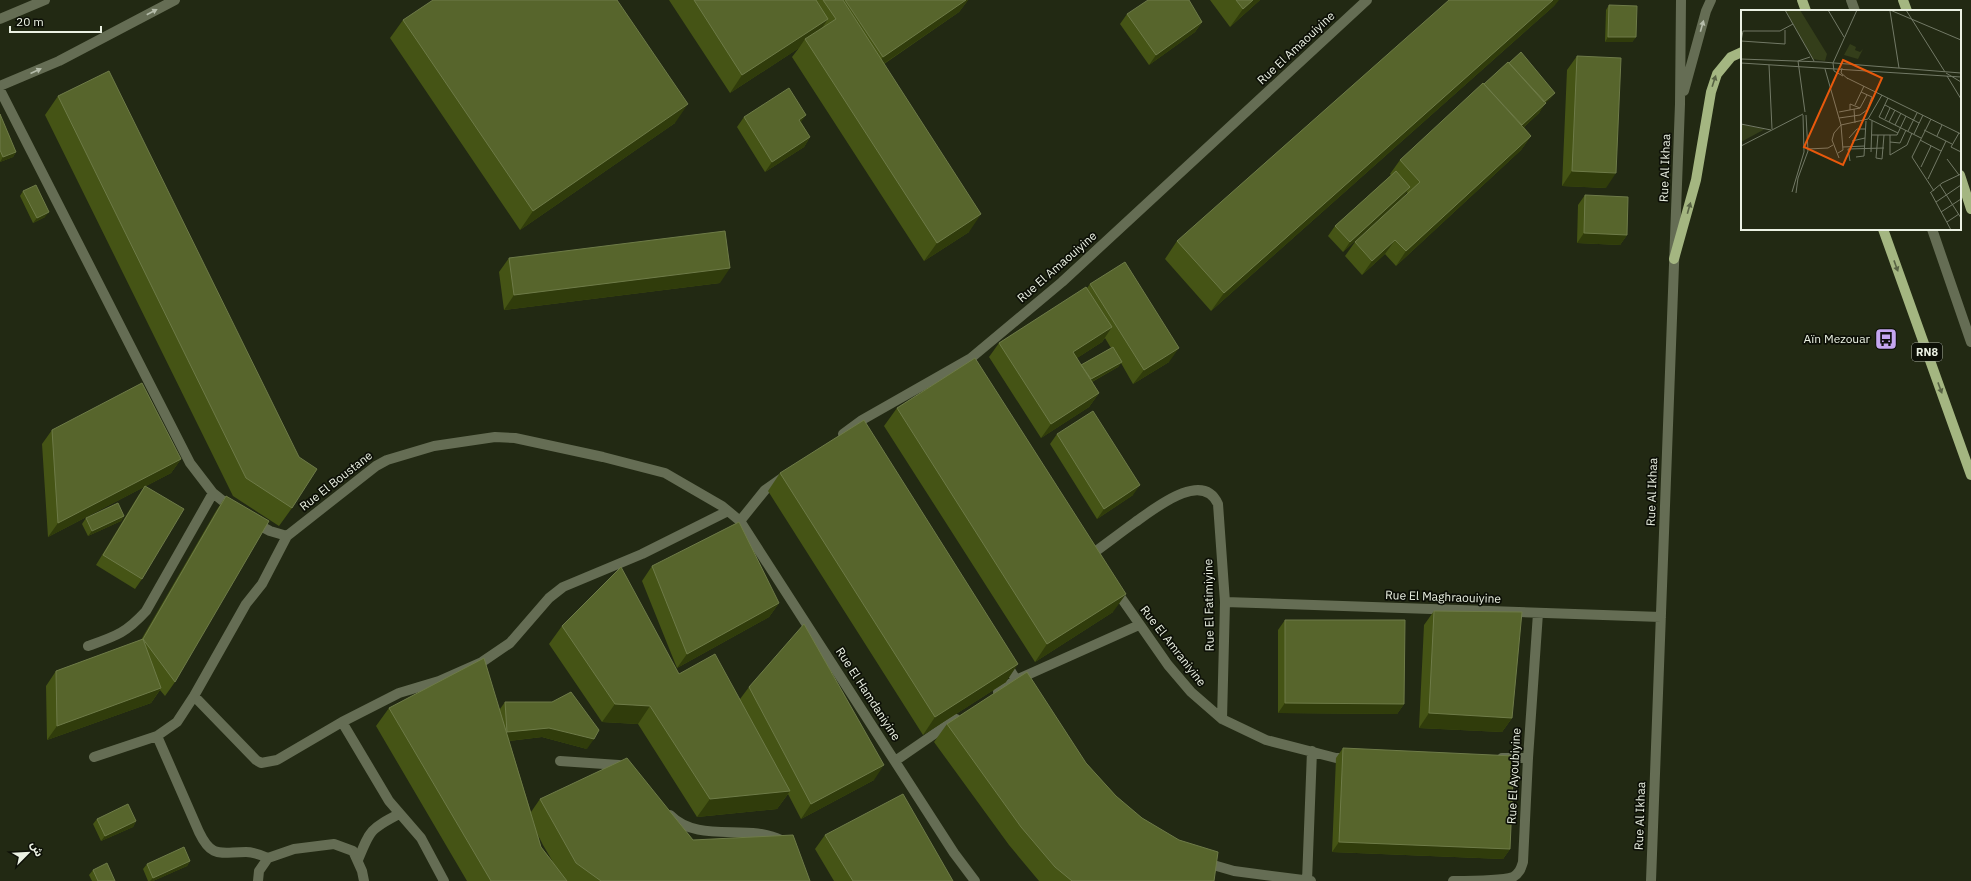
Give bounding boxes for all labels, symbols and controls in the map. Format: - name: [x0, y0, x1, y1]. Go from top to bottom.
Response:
- scale bar: [10, 8, 101, 34]
- street label: Rue El Amaouiyine: [1254, 8, 1338, 87]
- one-way arrow: [146, 9, 157, 15]
- inset map: [1741, 10, 1961, 230]
- text: 20 m: [16, 14, 44, 29]
- one-way arrow: [1699, 20, 1705, 32]
- one-way arrow: [30, 68, 42, 74]
- one-way arrow: [1711, 75, 1717, 87]
- street label: Rue Al Ikhaa: [1656, 133, 1673, 202]
- one-way arrow: [1686, 202, 1692, 215]
- street label: Rue El Amaouiyine: [1014, 228, 1100, 305]
- one-way arrow: [1893, 260, 1899, 272]
- bus stop icon: Aïn Mezouar: [1873, 326, 1899, 352]
- place label: Aïn Mezouar: [1804, 331, 1871, 346]
- road number: RN8: [1912, 343, 1942, 361]
- one-way arrow: [1937, 382, 1943, 394]
- street label: Rue El Boustane: [296, 447, 375, 514]
- street label: Rue Al Ikhaa: [1643, 457, 1660, 526]
- street label: Rue El Fatimiyine: [1200, 558, 1217, 651]
- street label: Rue El Maghraouiyine: [1385, 587, 1502, 606]
- street label: Rue El Amraniyine: [1137, 602, 1210, 689]
- street label: Rue El Hamdaniyine: [833, 644, 904, 743]
- street label: Rue El Ayoubiyine: [1503, 727, 1524, 824]
- street label: Rue Al Ikhaa: [1631, 781, 1648, 850]
- north arrow: [8, 833, 48, 873]
- text: ش: [28, 839, 47, 859]

